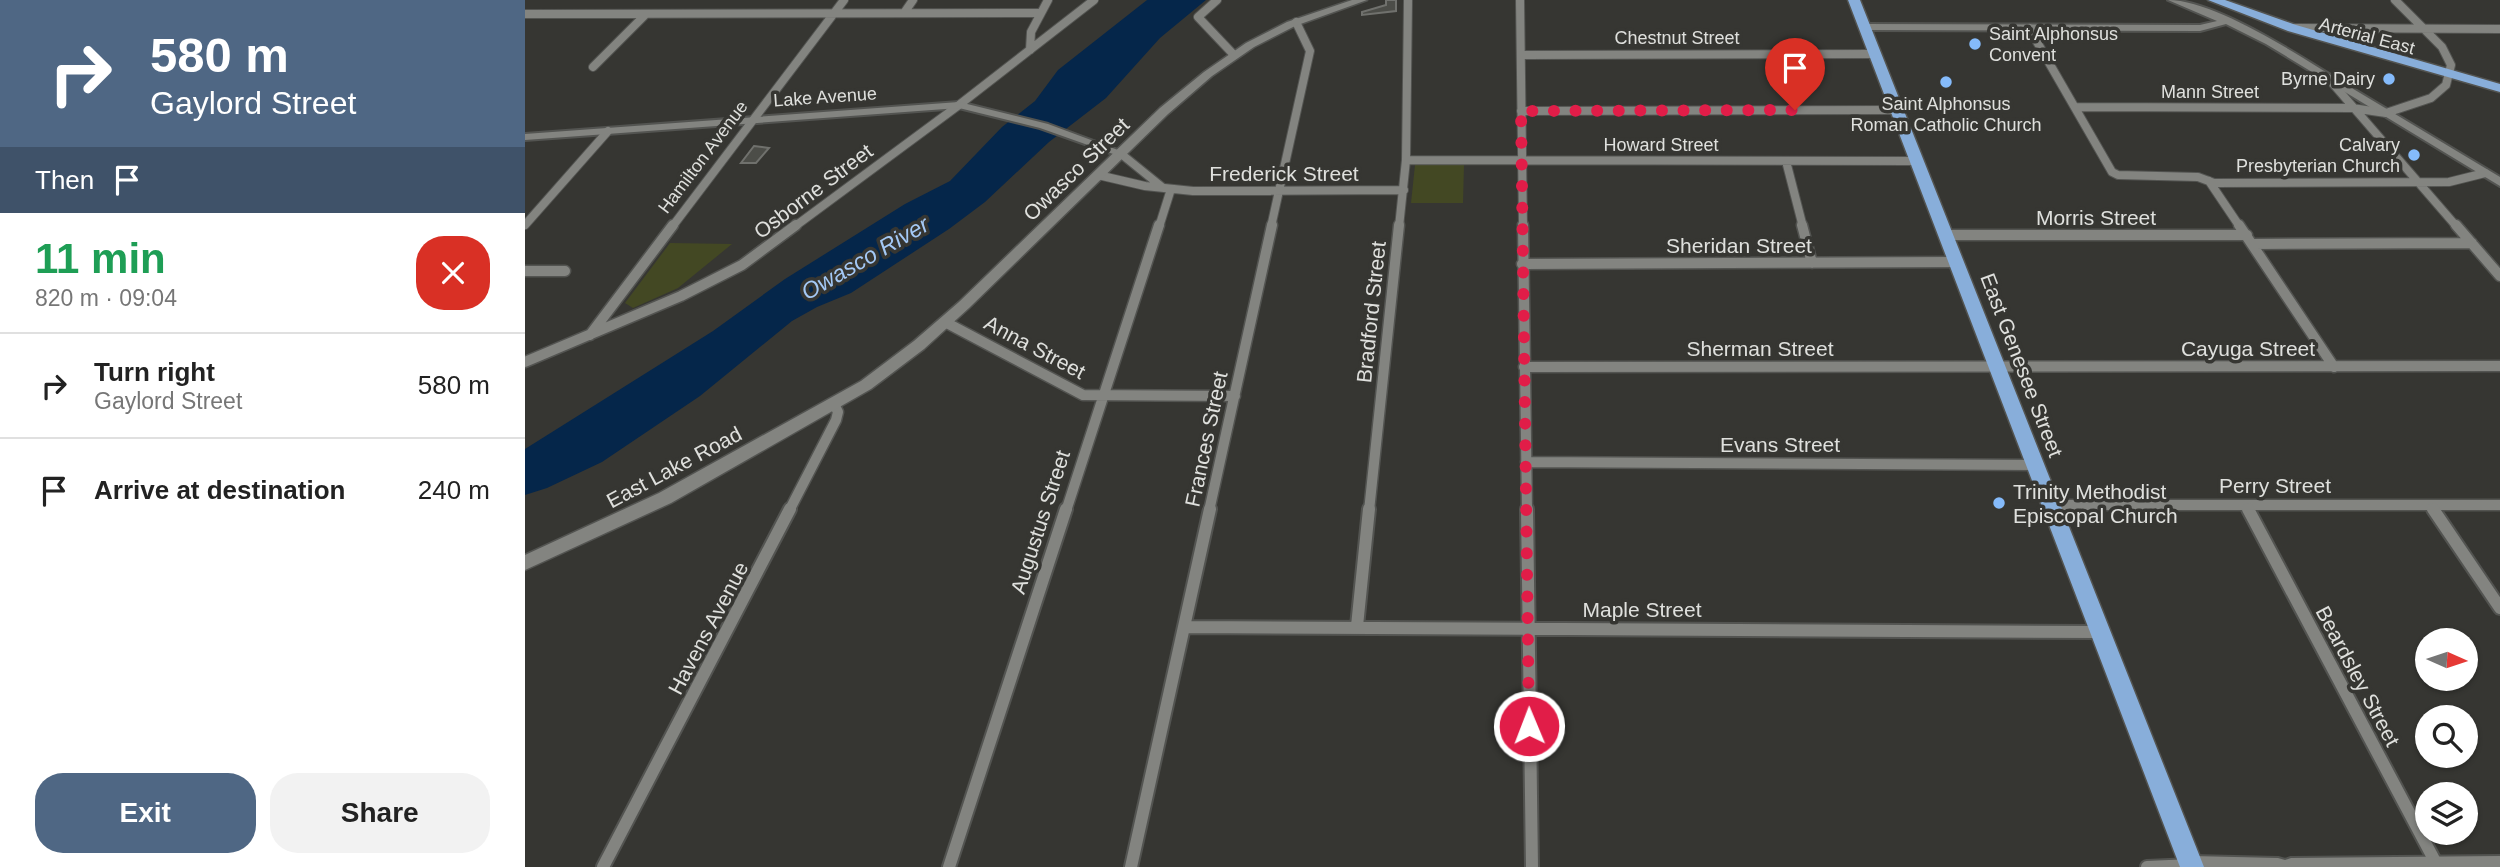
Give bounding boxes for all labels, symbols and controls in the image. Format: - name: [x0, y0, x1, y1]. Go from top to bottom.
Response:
- street label: Arterial East: [2317, 14, 2417, 58]
- place label: Saint Alphonsus Convent: [1989, 24, 2118, 65]
- icon: right: [35, 28, 126, 119]
- text: 580 m: [150, 28, 289, 82]
- street label: Chestnut Street: [1614, 28, 1740, 48]
- marker: Saint Alphonsus Convent: [1967, 36, 1983, 52]
- pin: [1765, 38, 1825, 110]
- icon: arrive: [1776, 49, 1814, 87]
- place label: Byrne Dairy: [2281, 69, 2375, 89]
- marker: Byrne Dairy: [2381, 71, 2397, 87]
- marker: Saint Alphonsus Roman Catholic Church: [1938, 74, 1954, 90]
- street label: Mann Street: [2161, 82, 2259, 102]
- street label: Lake Avenue: [773, 83, 877, 111]
- text: Gaylord Street: [150, 85, 356, 121]
- place label: Saint Alphonsus Roman Catholic Church: [1850, 94, 2042, 135]
- street label: Hamilton Avenue: [654, 97, 752, 217]
- street label: Owasco Street: [1018, 113, 1134, 225]
- street label: Howard Street: [1603, 135, 1719, 155]
- place label: Calvary Presbyterian Church: [2236, 135, 2400, 176]
- street label: Osborne Street: [749, 139, 877, 243]
- marker: Calvary Presbyterian Church: [2406, 147, 2422, 163]
- icon: arrive: [108, 161, 146, 199]
- street label: Frederick Street: [1209, 162, 1359, 185]
- text: Then: [35, 165, 94, 195]
- street label: Morris Street: [2036, 206, 2156, 229]
- water label: Owasco River: [797, 210, 935, 305]
- street label: Sheridan Street: [1666, 234, 1812, 257]
- text: 11 min: [35, 235, 166, 282]
- button: close: [416, 236, 490, 310]
- street label: Bradford Street: [1352, 240, 1390, 384]
- street label: East Genesee Street: [1976, 270, 2068, 460]
- text: 820 m · 09:04: [35, 285, 177, 311]
- street label: Anna Street: [981, 311, 1090, 383]
- street label: Sherman Street: [1686, 337, 1834, 360]
- street label: Cayuga Street: [2181, 337, 2315, 360]
- text: Turn right: [94, 357, 215, 387]
- icon: right: [35, 367, 73, 405]
- street label: Frances Street: [1180, 369, 1232, 509]
- text: 580 m: [418, 370, 490, 400]
- text: Gaylord Street: [94, 388, 242, 414]
- street label: East Lake Road: [603, 422, 745, 512]
- street label: Evans Street: [1720, 433, 1840, 456]
- street label: Augustus Street: [1006, 447, 1074, 597]
- icon: arrive: [35, 472, 73, 510]
- street label: Perry Street: [2219, 474, 2331, 497]
- text: Arrive at destination: [94, 475, 345, 505]
- text: 240 m: [418, 475, 490, 505]
- place label: Trinity Methodist Episcopal Church: [2013, 480, 2178, 527]
- marker: Trinity Methodist Episcopal Church: [1991, 495, 2007, 511]
- street label: Havens Avenue: [663, 558, 753, 698]
- street label: Maple Street: [1582, 598, 1702, 621]
- street label: Beardsley Street: [2311, 602, 2405, 750]
- north arrow: [2415, 628, 2478, 691]
- map controls: [2415, 628, 2478, 845]
- position arrow: [1492, 689, 1566, 763]
- button: search: [2415, 705, 2478, 768]
- button: Exit: [35, 773, 256, 853]
- button: Share: [270, 773, 490, 853]
- button: layers: [2415, 782, 2478, 845]

